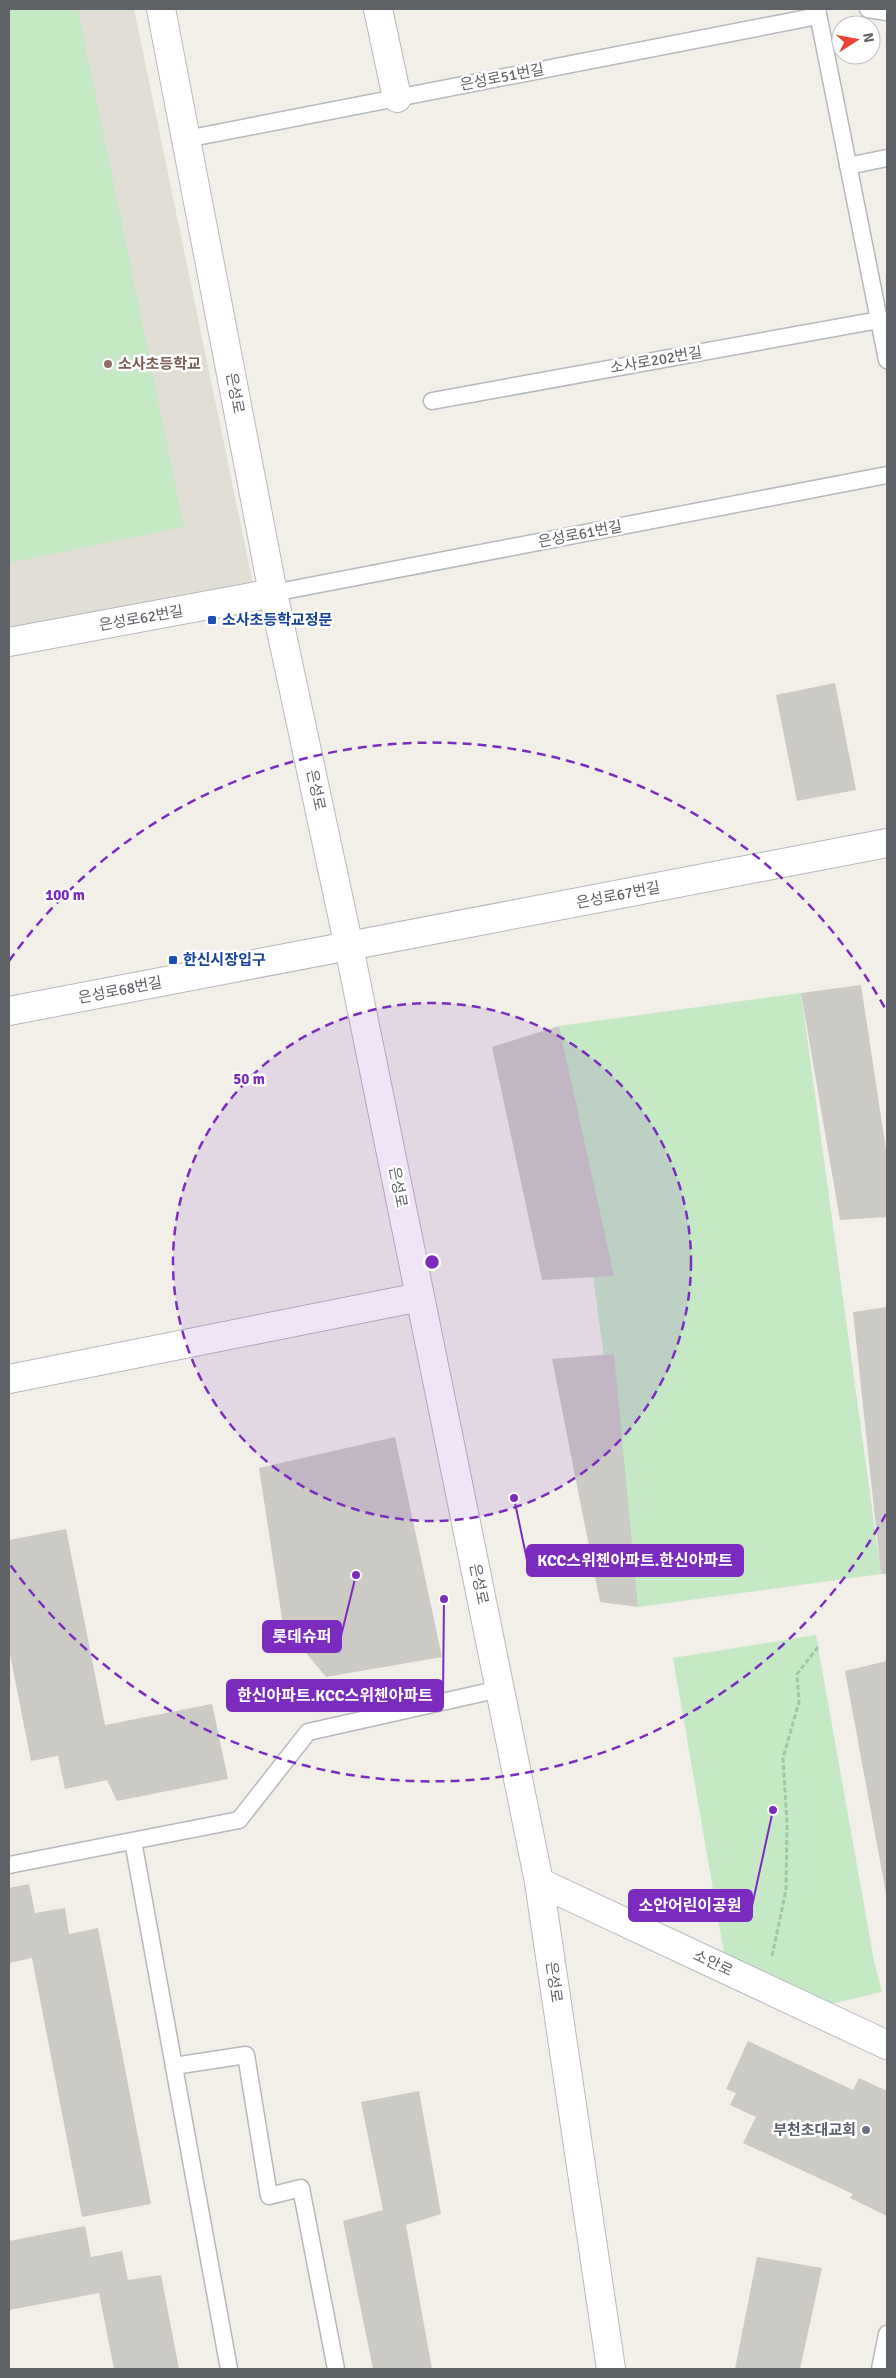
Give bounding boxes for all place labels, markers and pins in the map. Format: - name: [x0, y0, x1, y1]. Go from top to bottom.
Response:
- place label: 소사초등학교: [118, 355, 201, 373]
- marker: 소사초등학교: [102, 358, 114, 370]
- place label: 소사초등학교정문: [222, 611, 333, 629]
- marker: 소사초등학교정문: [206, 614, 218, 626]
- place label: 한신시장입구: [183, 951, 266, 969]
- marker: 한신시장입구: [167, 954, 179, 966]
- centre of rings: [423, 1253, 441, 1271]
- callout: KCC스위첸아파트.한신아파트: [527, 1545, 743, 1576]
- callout: 롯데슈퍼: [263, 1621, 341, 1652]
- callout: 한신아파트.KCC스위첸아파트: [227, 1680, 443, 1711]
- callout: 소안어린이공원: [629, 1890, 752, 1921]
- place label: 부천초대교회: [773, 2121, 856, 2139]
- marker: 부천초대교회: [860, 2124, 872, 2136]

